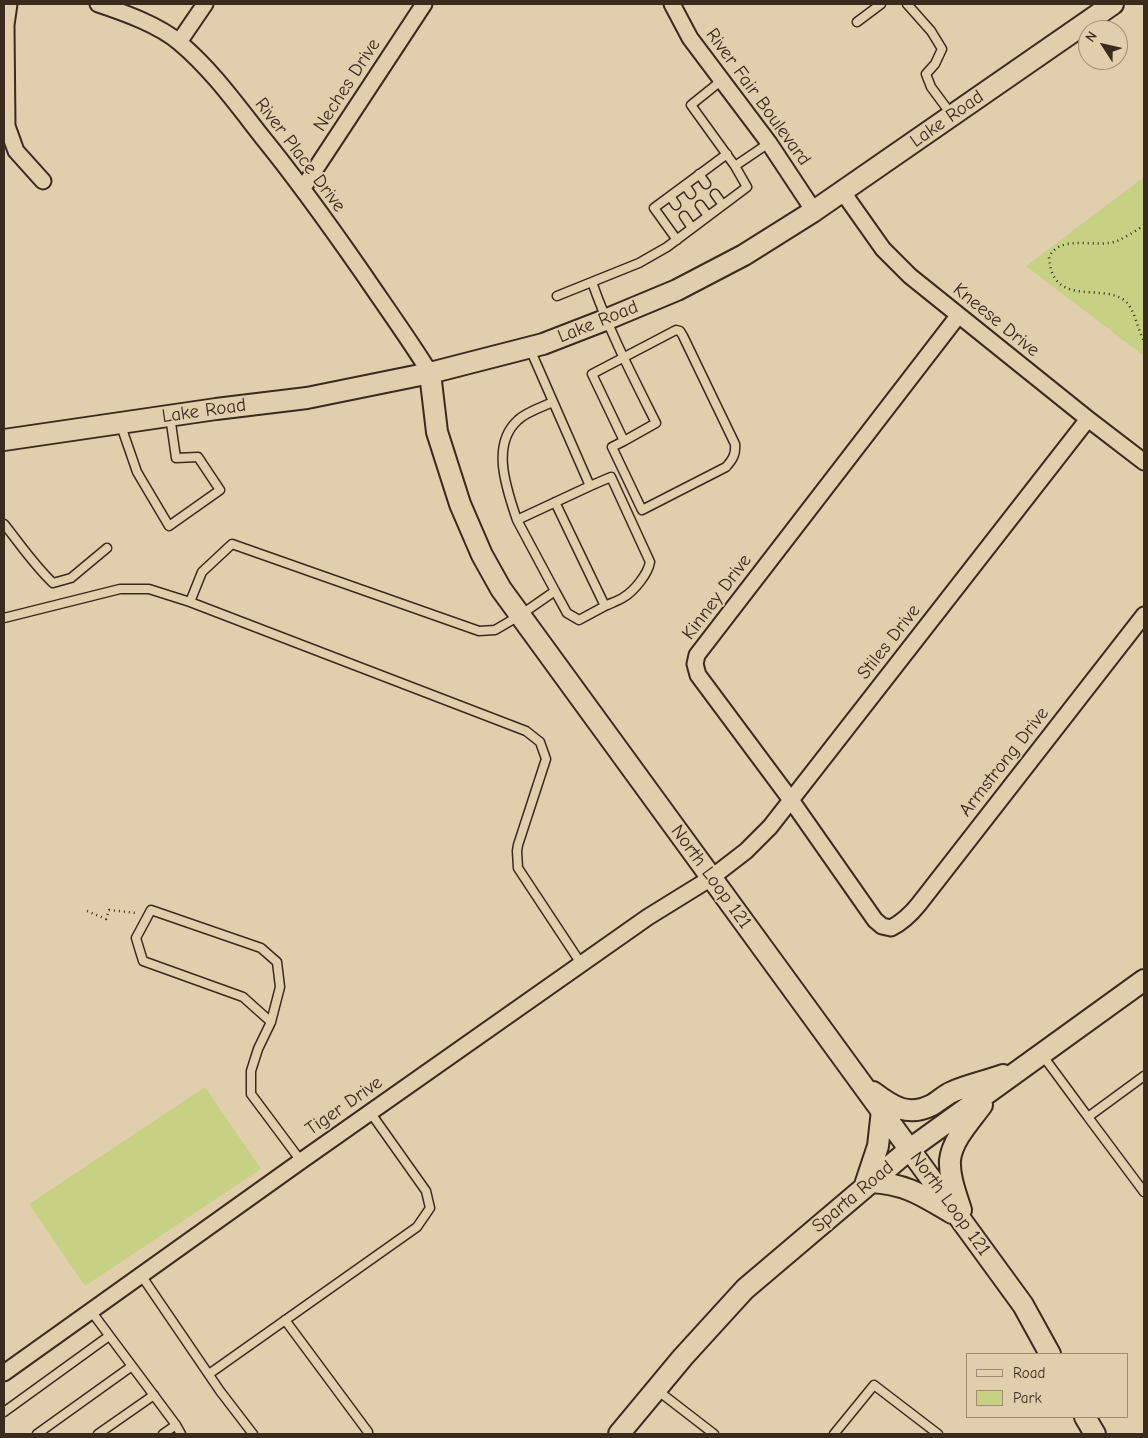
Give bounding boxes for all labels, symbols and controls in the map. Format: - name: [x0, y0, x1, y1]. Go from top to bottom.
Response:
- north arrow: [1078, 20, 1128, 70]
- street label: River Fair Boulevard: [701, 24, 815, 170]
- text: N: [1082, 28, 1101, 45]
- street label: Neches Drive: [309, 34, 385, 136]
- street label: Lake Road: [906, 85, 988, 153]
- street label: River Place Drive: [250, 93, 350, 217]
- street label: Kneese Drive: [948, 278, 1044, 362]
- street label: Lake Road: [554, 296, 642, 348]
- street label: Lake Road: [160, 394, 248, 428]
- street label: Kinney Drive: [677, 550, 757, 644]
- street label: Stiles Drive: [853, 600, 925, 684]
- street label: Armstrong Drive: [954, 703, 1054, 821]
- street label: North Loop 121: [666, 821, 756, 933]
- street label: Tiger Drive: [301, 1071, 387, 1141]
- street label: North Loop 121: [905, 1148, 995, 1260]
- street label: Sparta Road: [807, 1156, 899, 1238]
- legend: [966, 1353, 1128, 1418]
- text: Road: [1013, 1364, 1045, 1382]
- text: Park: [1013, 1389, 1042, 1407]

